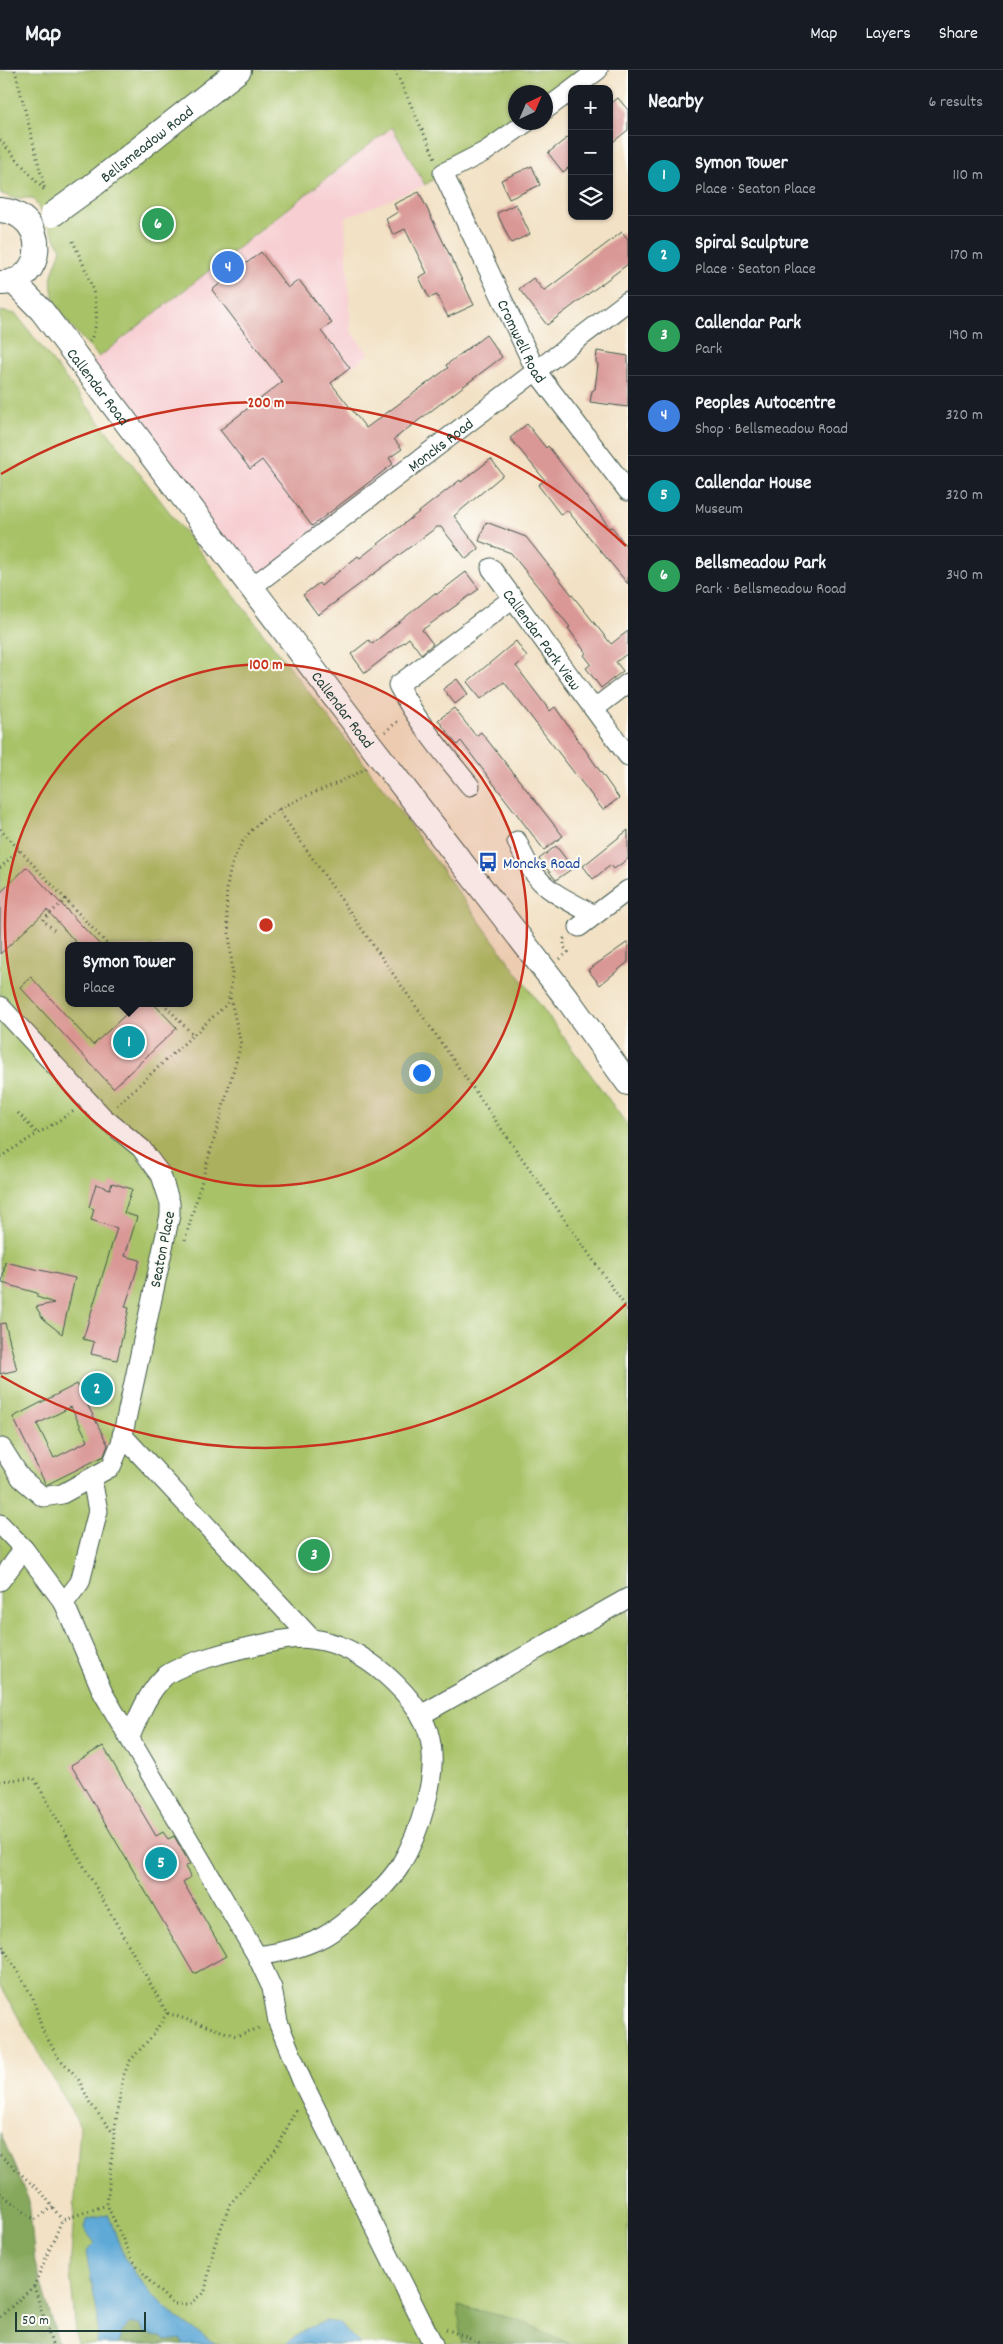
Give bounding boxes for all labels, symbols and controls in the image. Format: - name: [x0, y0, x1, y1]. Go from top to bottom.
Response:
- text: Map: [25, 18, 61, 52]
- text: Map: [810, 22, 837, 47]
- text: Layers: [865, 22, 911, 47]
- text: Share: [939, 22, 978, 47]
- north arrow: [508, 85, 553, 130]
- map controls: [568, 85, 613, 220]
- button: +: [568, 85, 613, 130]
- text: Nearby: [648, 88, 703, 118]
- text: 6 results: [928, 91, 983, 114]
- street label: Bellsmeadow Road: [96, 101, 199, 189]
- button: −: [568, 130, 613, 175]
- text: Symon Tower: [695, 151, 788, 178]
- text: 1: [662, 164, 666, 187]
- text: 110 m: [953, 164, 983, 187]
- button: layers: [568, 175, 613, 220]
- text: Place · Seaton Place: [695, 178, 816, 201]
- pin: 6: [142, 205, 174, 243]
- text: Spiral Sculpture: [695, 231, 809, 258]
- text: 2: [661, 244, 668, 267]
- text: 170 m: [950, 244, 983, 267]
- pin: 4: [212, 248, 244, 286]
- text: Place · Seaton Place: [695, 258, 816, 281]
- street label: Cromwell Road: [490, 296, 550, 389]
- text: Callendar Park: [695, 311, 801, 338]
- text: 3: [660, 324, 668, 347]
- text: 190 m: [949, 324, 983, 347]
- text: Park: [695, 338, 722, 361]
- street label: Callendar Road: [60, 344, 134, 431]
- text: Peoples Autocentre: [695, 391, 836, 418]
- text: 200 m: [248, 393, 284, 415]
- text: 4: [661, 404, 667, 427]
- text: 320 m: [946, 404, 983, 427]
- street label: Moncks Road: [404, 414, 479, 479]
- text: Shop · Bellsmeadow Road: [695, 418, 848, 441]
- text: Callendar House: [695, 471, 811, 498]
- text: 5: [660, 484, 668, 507]
- text: 320 m: [946, 484, 983, 507]
- text: Museum: [695, 498, 743, 521]
- text: Bellsmeadow Park: [695, 551, 826, 578]
- text: 6: [660, 564, 668, 587]
- text: 340 m: [946, 564, 983, 587]
- text: Park · Bellsmeadow Road: [695, 578, 846, 601]
- street label: Callendar Park View: [496, 585, 586, 696]
- text: 100 m: [249, 655, 283, 677]
- street label: Callendar Road: [305, 667, 378, 754]
- bus stop icon: Moncks Road: [477, 851, 499, 873]
- place label: Moncks Road: [503, 853, 580, 876]
- centre of rings: [257, 916, 275, 934]
- popup: [65, 942, 193, 1007]
- text: Symon Tower: [83, 950, 175, 977]
- text: Place: [83, 977, 115, 1000]
- pin: 1: [113, 1023, 145, 1061]
- your location: [409, 1060, 435, 1086]
- street label: Seaton Place: [145, 1209, 182, 1290]
- pin: 2: [81, 1370, 113, 1408]
- pin: 3: [298, 1536, 330, 1574]
- pin: 5: [145, 1844, 177, 1882]
- scale bar: [15, 2309, 146, 2332]
- text: 50 m: [22, 2311, 49, 2331]

